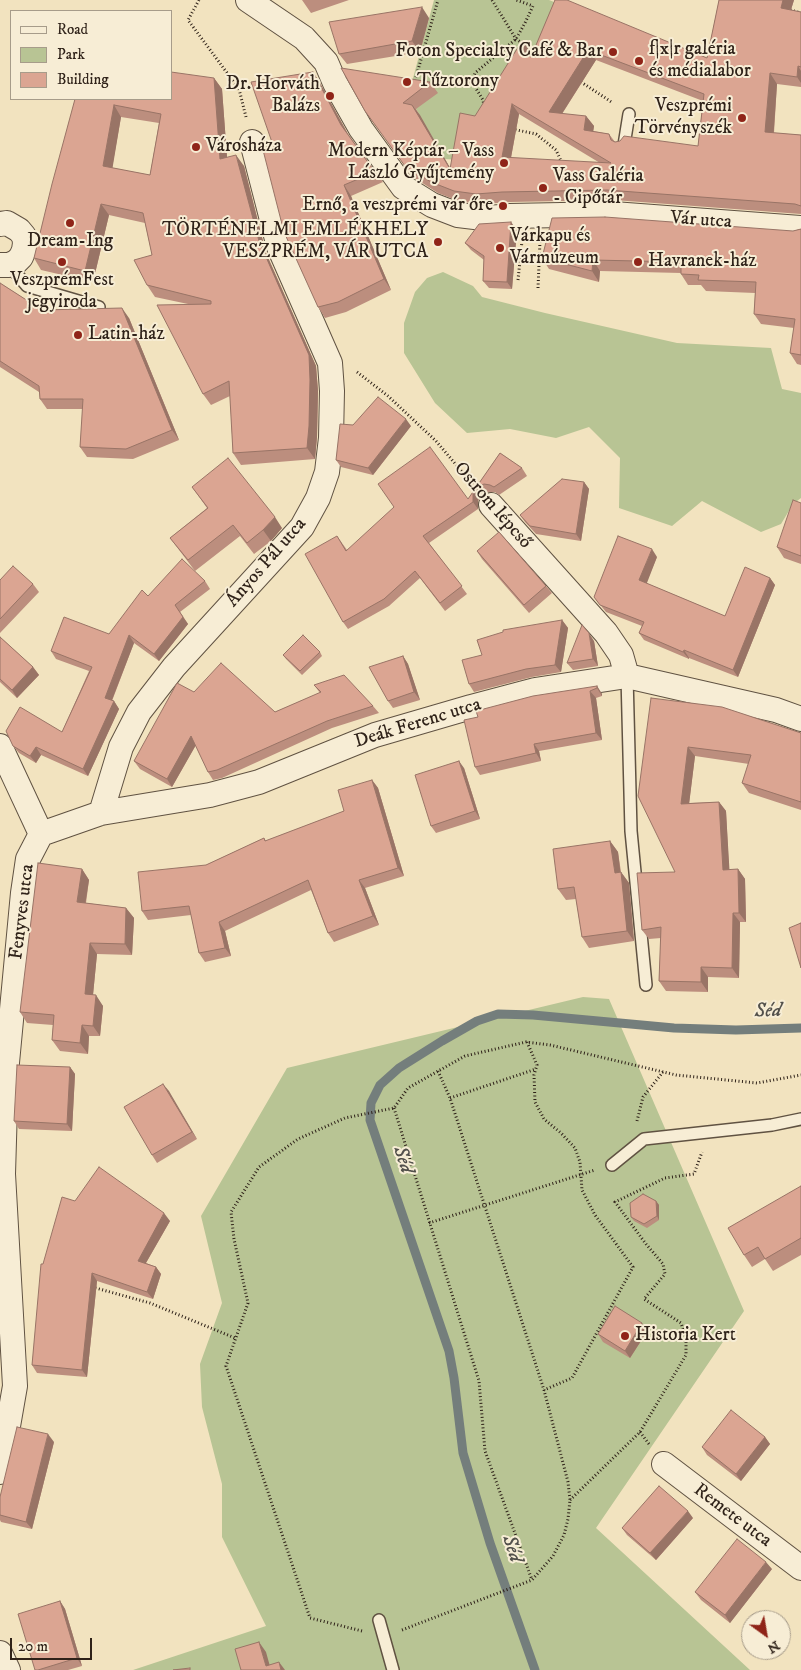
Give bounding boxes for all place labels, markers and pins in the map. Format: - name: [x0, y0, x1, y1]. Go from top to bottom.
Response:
- place label: f|x|r galéria és médialabor: [649, 39, 751, 83]
- place label: Foton Specialty Café & Bar: [396, 41, 603, 63]
- marker: Foton Specialty Café & Bar: [607, 46, 619, 58]
- marker: f|x|r galéria és médialabor: [633, 55, 645, 67]
- place label: Tűztorony: [417, 71, 499, 93]
- place label: Dr. Horváth Balázs: [226, 74, 320, 118]
- marker: Tűztorony: [401, 76, 413, 88]
- marker: Dr. Horváth Balázs: [324, 90, 336, 102]
- place label: Veszprémi Törvényszék: [635, 96, 732, 140]
- marker: Veszprémi Törvényszék: [736, 112, 748, 124]
- place label: Városháza: [206, 136, 282, 158]
- marker: Városháza: [190, 141, 202, 153]
- place label: Modern Képtár – Vass László Gyűjtemény: [328, 141, 494, 185]
- marker: Modern Képtár – Vass László Gyűjtemény: [498, 157, 510, 169]
- place label: Vass Galéria - Cipőtár: [553, 166, 644, 210]
- marker: Vass Galéria - Cipőtár: [537, 182, 549, 194]
- place label: Ernő, a veszprémi vár őre: [302, 195, 493, 217]
- marker: Ernő, a veszprémi vár őre: [497, 200, 509, 212]
- marker: Dream-Ing: [64, 217, 76, 229]
- place label: TÖRTÉNELMI EMLÉKHELY VESZPRÉM, VÁR UTCA: [162, 220, 428, 264]
- place label: Várkapu és Vármúzeum: [510, 226, 599, 270]
- place label: Dream-Ing: [27, 231, 113, 253]
- marker: TÖRTÉNELMI EMLÉKHELY VESZPRÉM, VÁR UTCA: [432, 236, 444, 248]
- marker: Várkapu és Vármúzeum: [494, 242, 506, 254]
- place label: Havranek-ház: [648, 251, 757, 273]
- marker: VeszprémFest jegyiroda: [56, 256, 68, 268]
- marker: Havranek-ház: [632, 256, 644, 268]
- place label: VeszprémFest jegyiroda: [10, 270, 114, 314]
- place label: Latin-ház: [88, 324, 165, 346]
- marker: Latin-ház: [72, 329, 84, 341]
- place label: Historia Kert: [635, 1325, 736, 1347]
- marker: Historia Kert: [619, 1330, 631, 1342]

